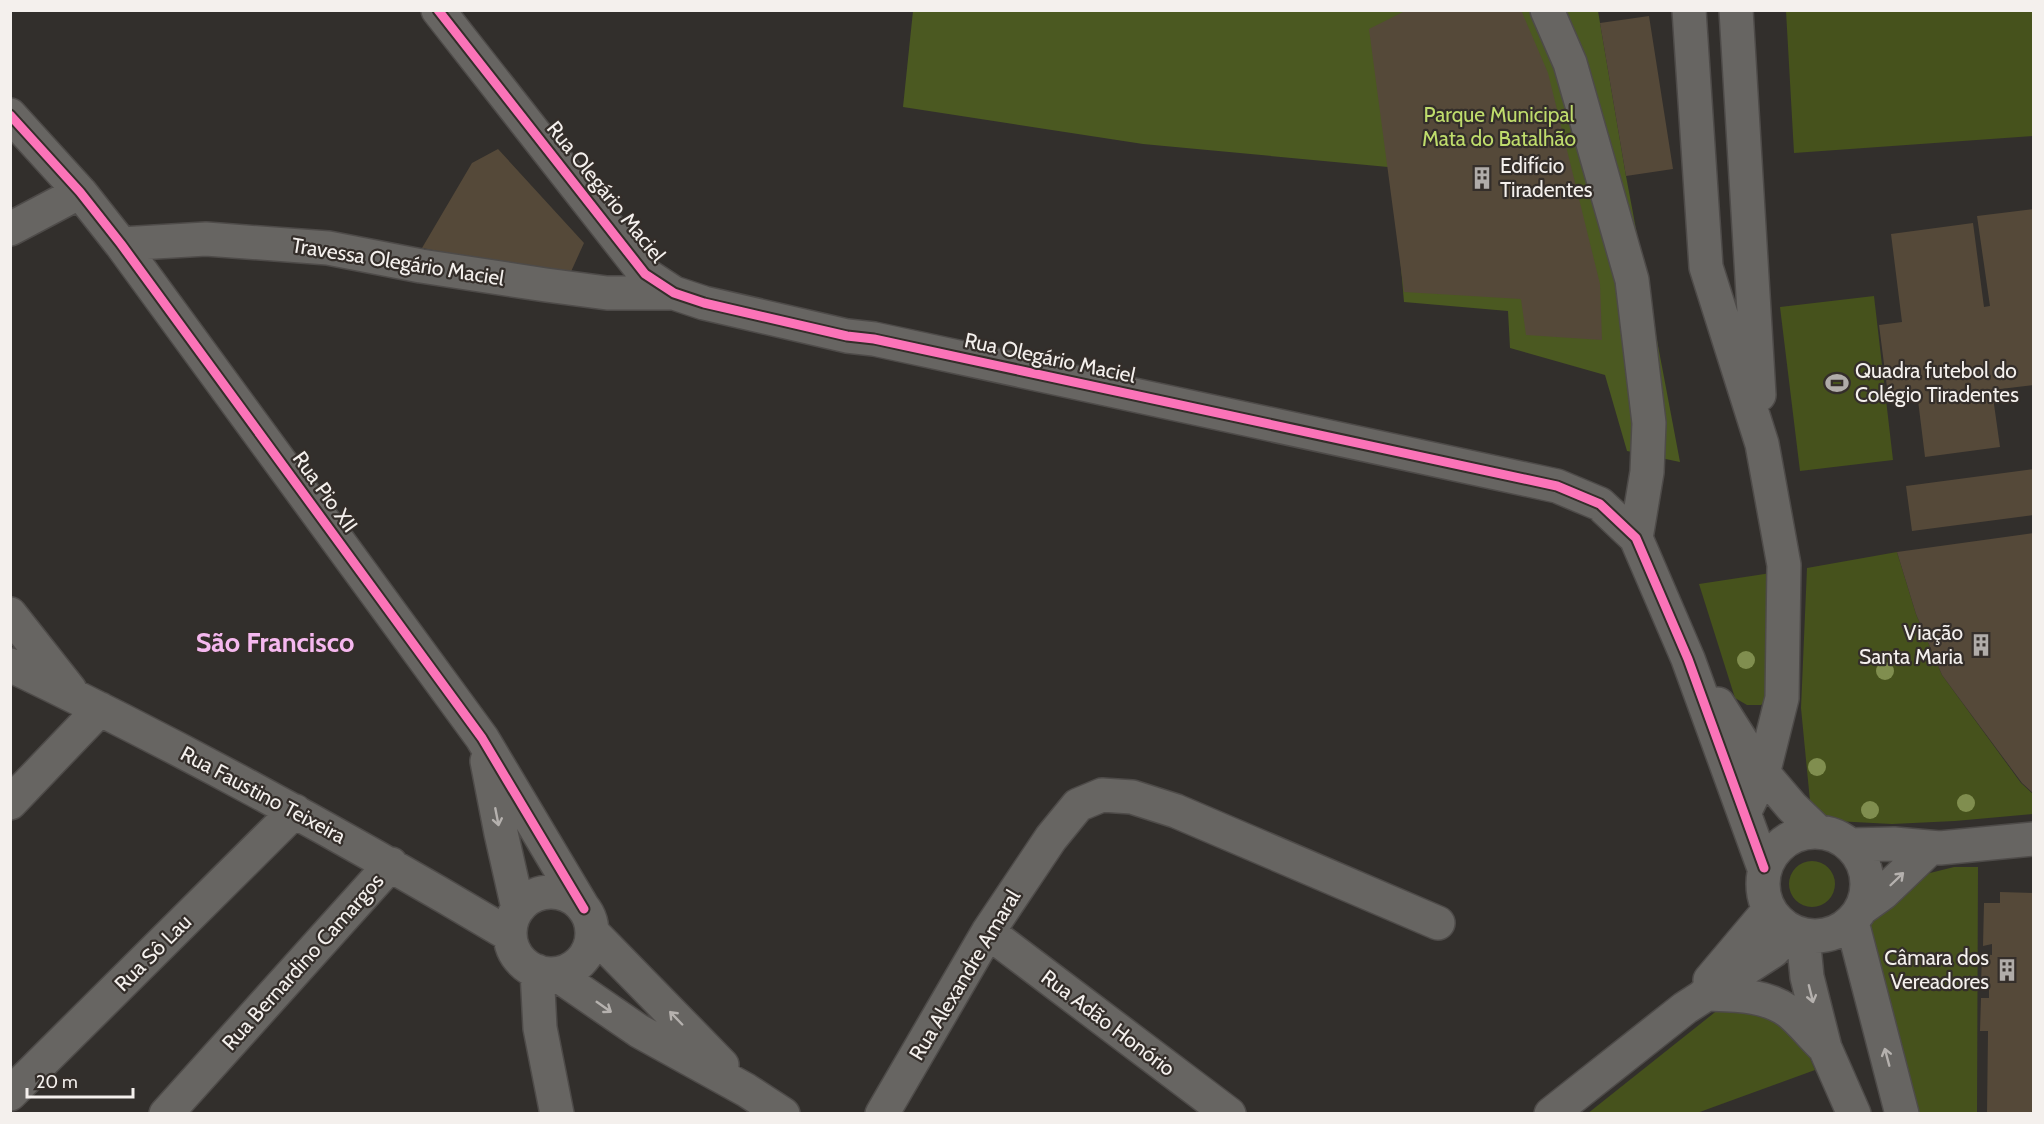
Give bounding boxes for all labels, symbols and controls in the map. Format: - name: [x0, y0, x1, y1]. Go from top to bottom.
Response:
- park label: Parque Municipal Mata do Batalhão: [1422, 102, 1576, 151]
- street label: Rua Olegário Maciel: [542, 116, 671, 267]
- place label: Edifício Tiradentes: [1500, 153, 1593, 202]
- building icon: Edifício Tiradentes: [1469, 165, 1495, 191]
- street label: Travessa Olegário Maciel: [290, 232, 506, 291]
- street label: Rua Olegário Maciel: [962, 327, 1138, 388]
- place label: Quadra futebol do Colégio Tiradentes: [1855, 358, 2019, 407]
- sports icon: Quadra futebol do Colégio Tiradentes: [1824, 370, 1850, 396]
- street label: Rua Pio XII: [288, 446, 363, 537]
- place label: Viação Santa Maria: [1859, 620, 1963, 669]
- district label: São Francisco: [196, 626, 354, 659]
- building icon: Viação Santa Maria: [1968, 632, 1994, 658]
- street label: Rua Faustino Teixeira: [176, 740, 350, 849]
- one-way arrow: [492, 806, 503, 826]
- street label: Rua Bernardino Camargos: [217, 868, 389, 1055]
- one-way arrow: [1889, 872, 1904, 886]
- street label: Rua Alexandre Amaral: [904, 885, 1025, 1065]
- street label: Rua Sô Lau: [109, 909, 196, 996]
- place label: Câmara dos Vereadores: [1884, 945, 1989, 994]
- building icon: Câmara dos Vereadores: [1994, 957, 2020, 983]
- street label: Rua Adão Honório: [1037, 964, 1180, 1081]
- one-way arrow: [1806, 984, 1817, 1003]
- one-way arrow: [595, 1001, 611, 1013]
- one-way arrow: [668, 1011, 683, 1026]
- one-way arrow: [1881, 1048, 1893, 1067]
- scale bar: [27, 1061, 134, 1099]
- text: 20 m: [36, 1071, 78, 1093]

